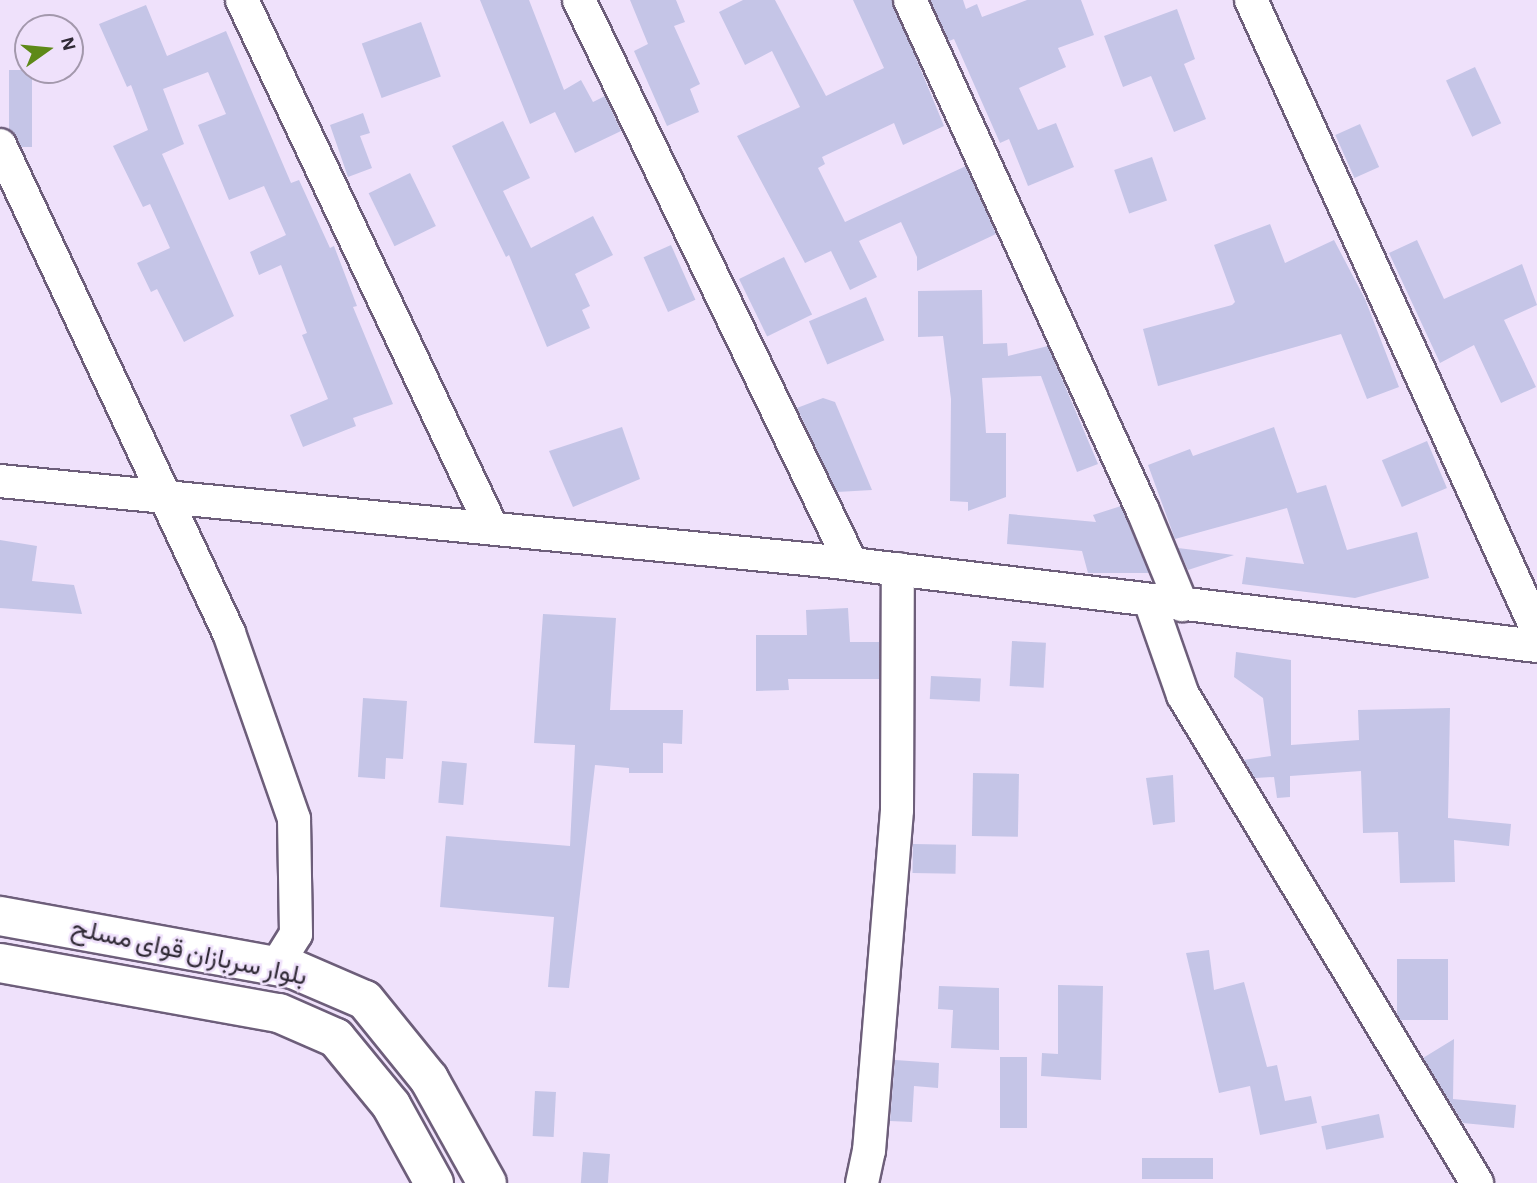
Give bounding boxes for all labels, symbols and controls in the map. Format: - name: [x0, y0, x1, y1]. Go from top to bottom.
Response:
- north arrow: [14, 14, 84, 84]
- text: N: [57, 35, 79, 53]
- street label: بلوار سربازان قوای مسلح: [68, 913, 310, 993]

